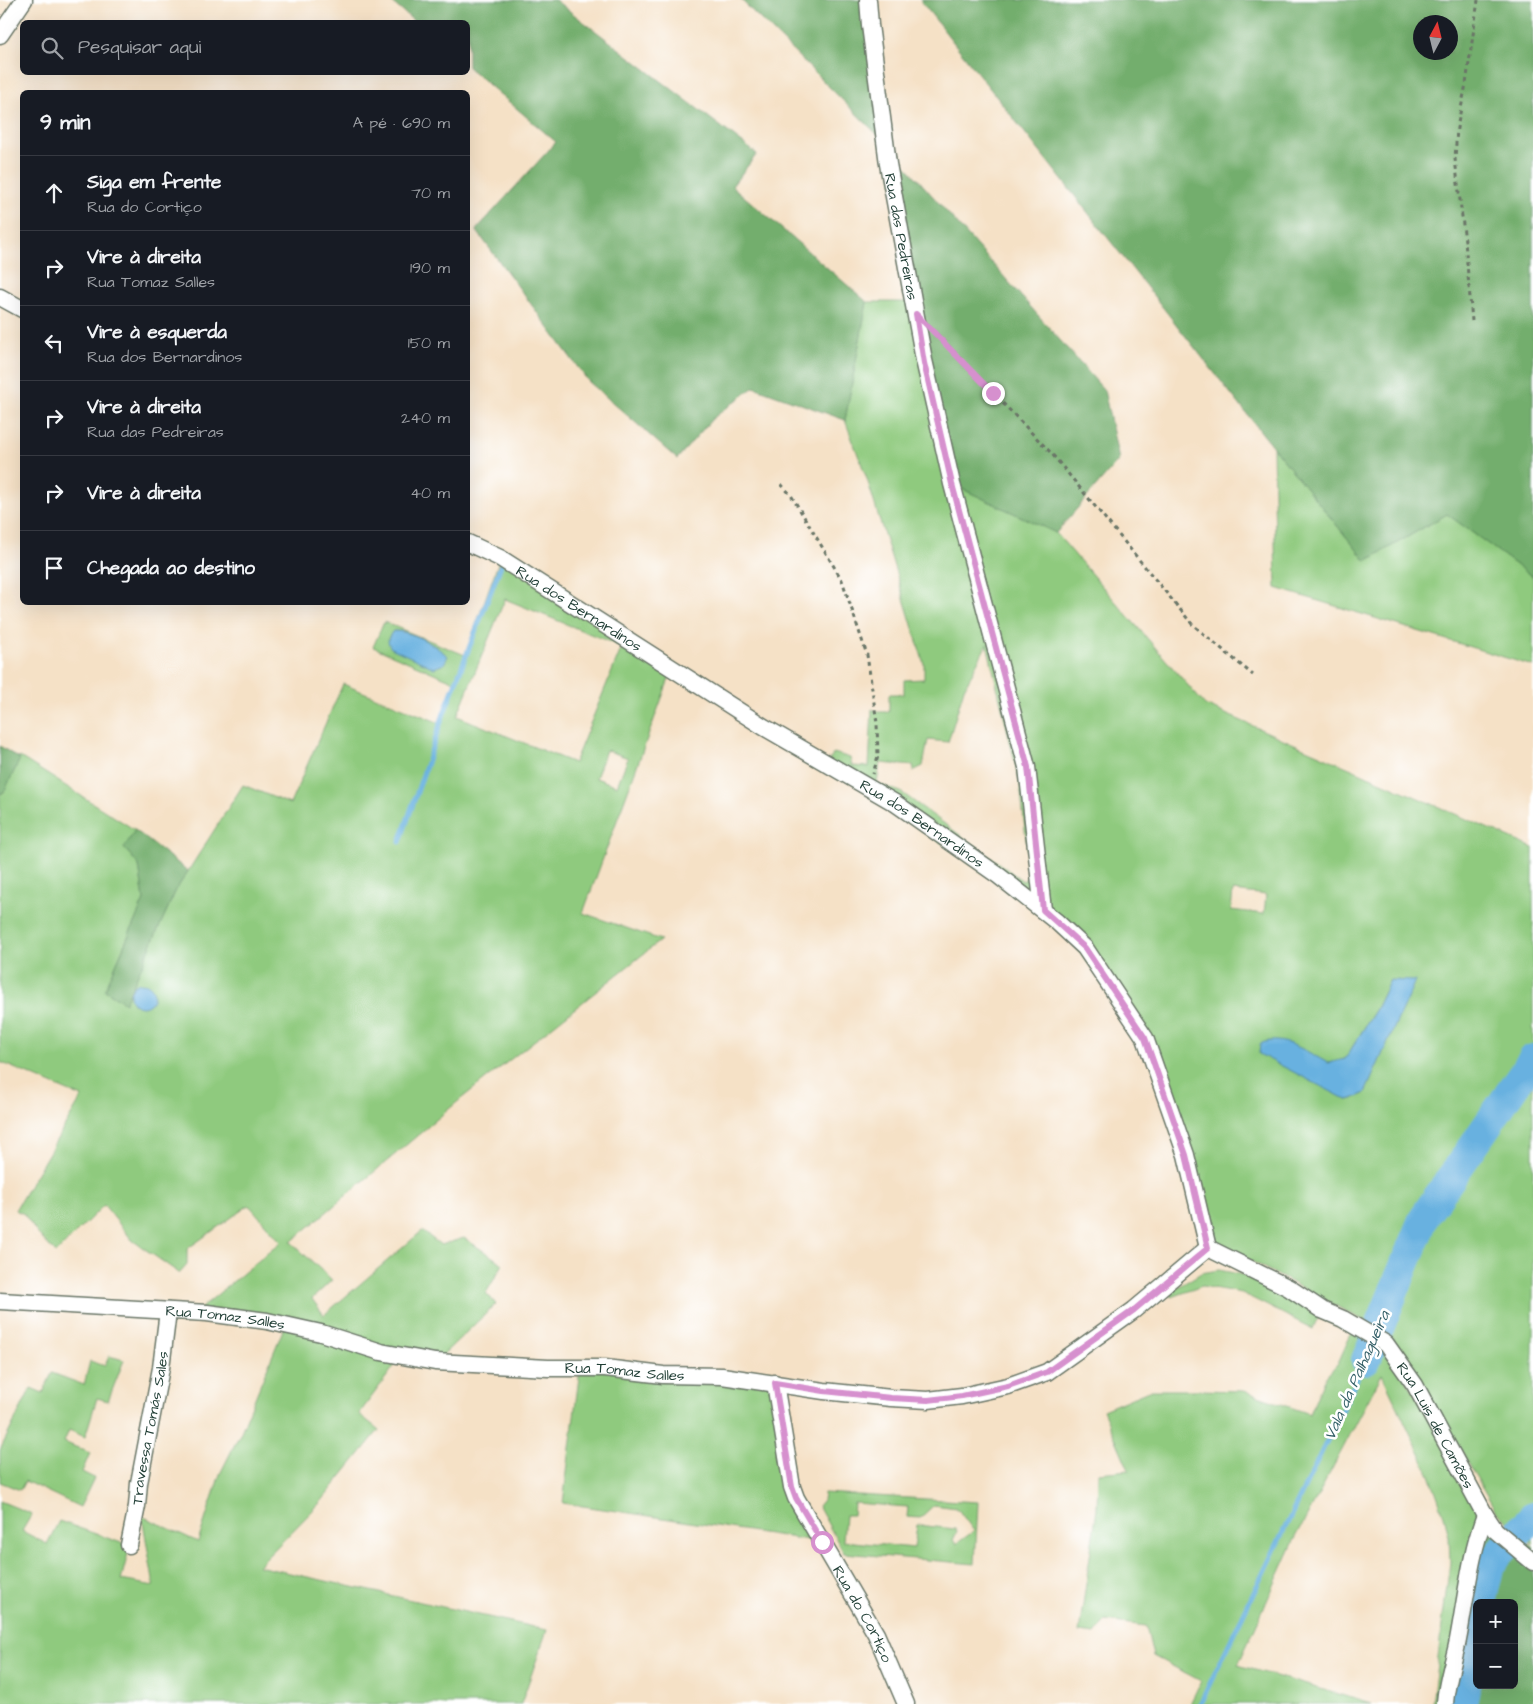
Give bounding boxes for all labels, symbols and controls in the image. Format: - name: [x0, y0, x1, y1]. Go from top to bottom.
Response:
- north arrow: [1413, 15, 1458, 60]
- search box: [20, 20, 470, 75]
- icon: search: [38, 34, 66, 62]
- text: Pesquisar aqui: [78, 34, 201, 61]
- text: 9 min: [40, 108, 90, 137]
- text: A pé · 690 m: [353, 112, 450, 134]
- text: Siga em frente: [87, 169, 221, 196]
- street label: Rua das Pedreiras: [879, 172, 923, 302]
- icon: ahead: [40, 179, 68, 207]
- text: 70 m: [411, 182, 450, 204]
- text: Rua do Cortiço: [87, 196, 202, 218]
- text: Vire à direita: [87, 244, 201, 271]
- icon: right: [40, 254, 68, 282]
- text: 190 m: [410, 257, 450, 279]
- text: Rua Tomaz Salles: [87, 271, 215, 293]
- text: Vire à esquerda: [87, 319, 227, 346]
- icon: left: [40, 329, 68, 357]
- text: 150 m: [408, 332, 450, 354]
- text: Rua dos Bernardinos: [87, 346, 242, 368]
- route end: [982, 382, 1005, 405]
- text: Vire à direita: [87, 394, 201, 421]
- icon: right: [40, 404, 68, 432]
- text: 240 m: [401, 407, 450, 429]
- text: Rua das Pedreiras: [87, 421, 224, 443]
- icon: right: [40, 479, 68, 507]
- text: Vire à direita: [87, 480, 201, 507]
- text: 40 m: [410, 482, 450, 504]
- icon: arrive: [40, 554, 68, 582]
- text: Chegada ao destino: [87, 555, 255, 582]
- street label: Rua dos Bernardinos: [512, 561, 646, 657]
- street label: Rua dos Bernardinos: [856, 775, 988, 873]
- street label: Rua Tomaz Salles: [165, 1301, 287, 1336]
- water label: Vala da Palhagueira: [1319, 1307, 1397, 1444]
- street label: Travessa Tomás Sales: [127, 1349, 174, 1506]
- street label: Rua Tomaz Salles: [565, 1358, 685, 1386]
- street label: Rua Luis de Camões: [1391, 1358, 1479, 1493]
- route start: [811, 1531, 834, 1554]
- street label: Rua do Cortiço: [827, 1562, 897, 1666]
- map controls: [1473, 1599, 1518, 1689]
- button: +: [1473, 1599, 1518, 1644]
- button: −: [1473, 1644, 1518, 1689]

